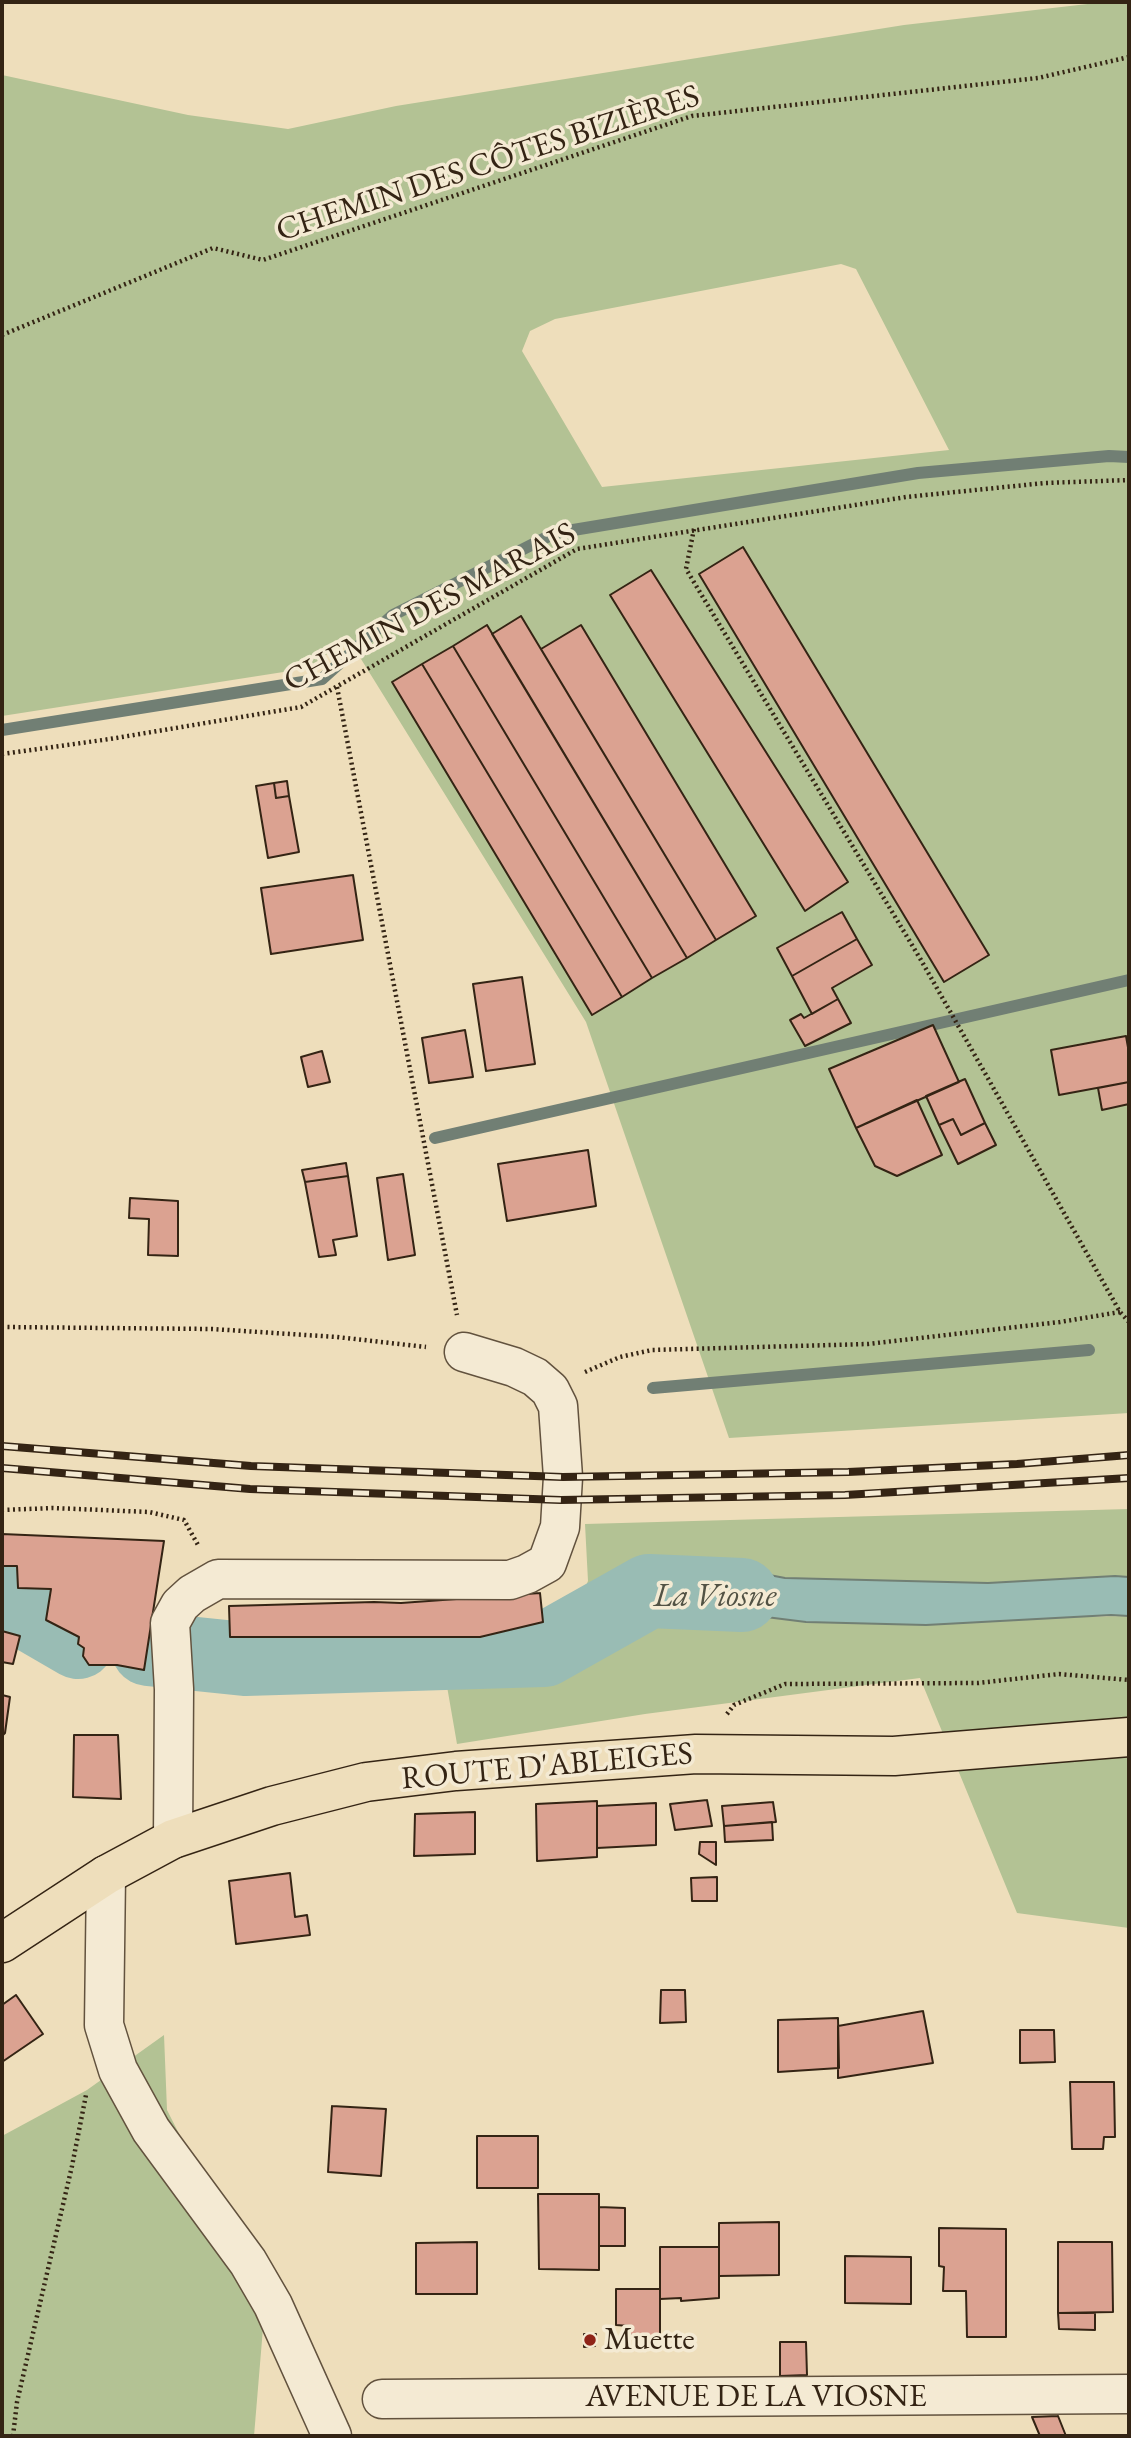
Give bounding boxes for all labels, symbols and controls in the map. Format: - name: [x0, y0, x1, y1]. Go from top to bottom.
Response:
- street label: CHEMIN DES CÔTES BIZIÈRES: [272, 77, 704, 251]
- street label: CHEMIN DES MARAIS: [278, 515, 582, 701]
- water label: La Viosne: [653, 1577, 777, 1617]
- street label: ROUTE D'ABLEIGES: [400, 1735, 694, 1799]
- place label: Muette: [604, 2321, 695, 2359]
- marker: Muette: [582, 2332, 598, 2348]
- street label: AVENUE DE LA VIOSNE: [585, 2378, 927, 2416]

